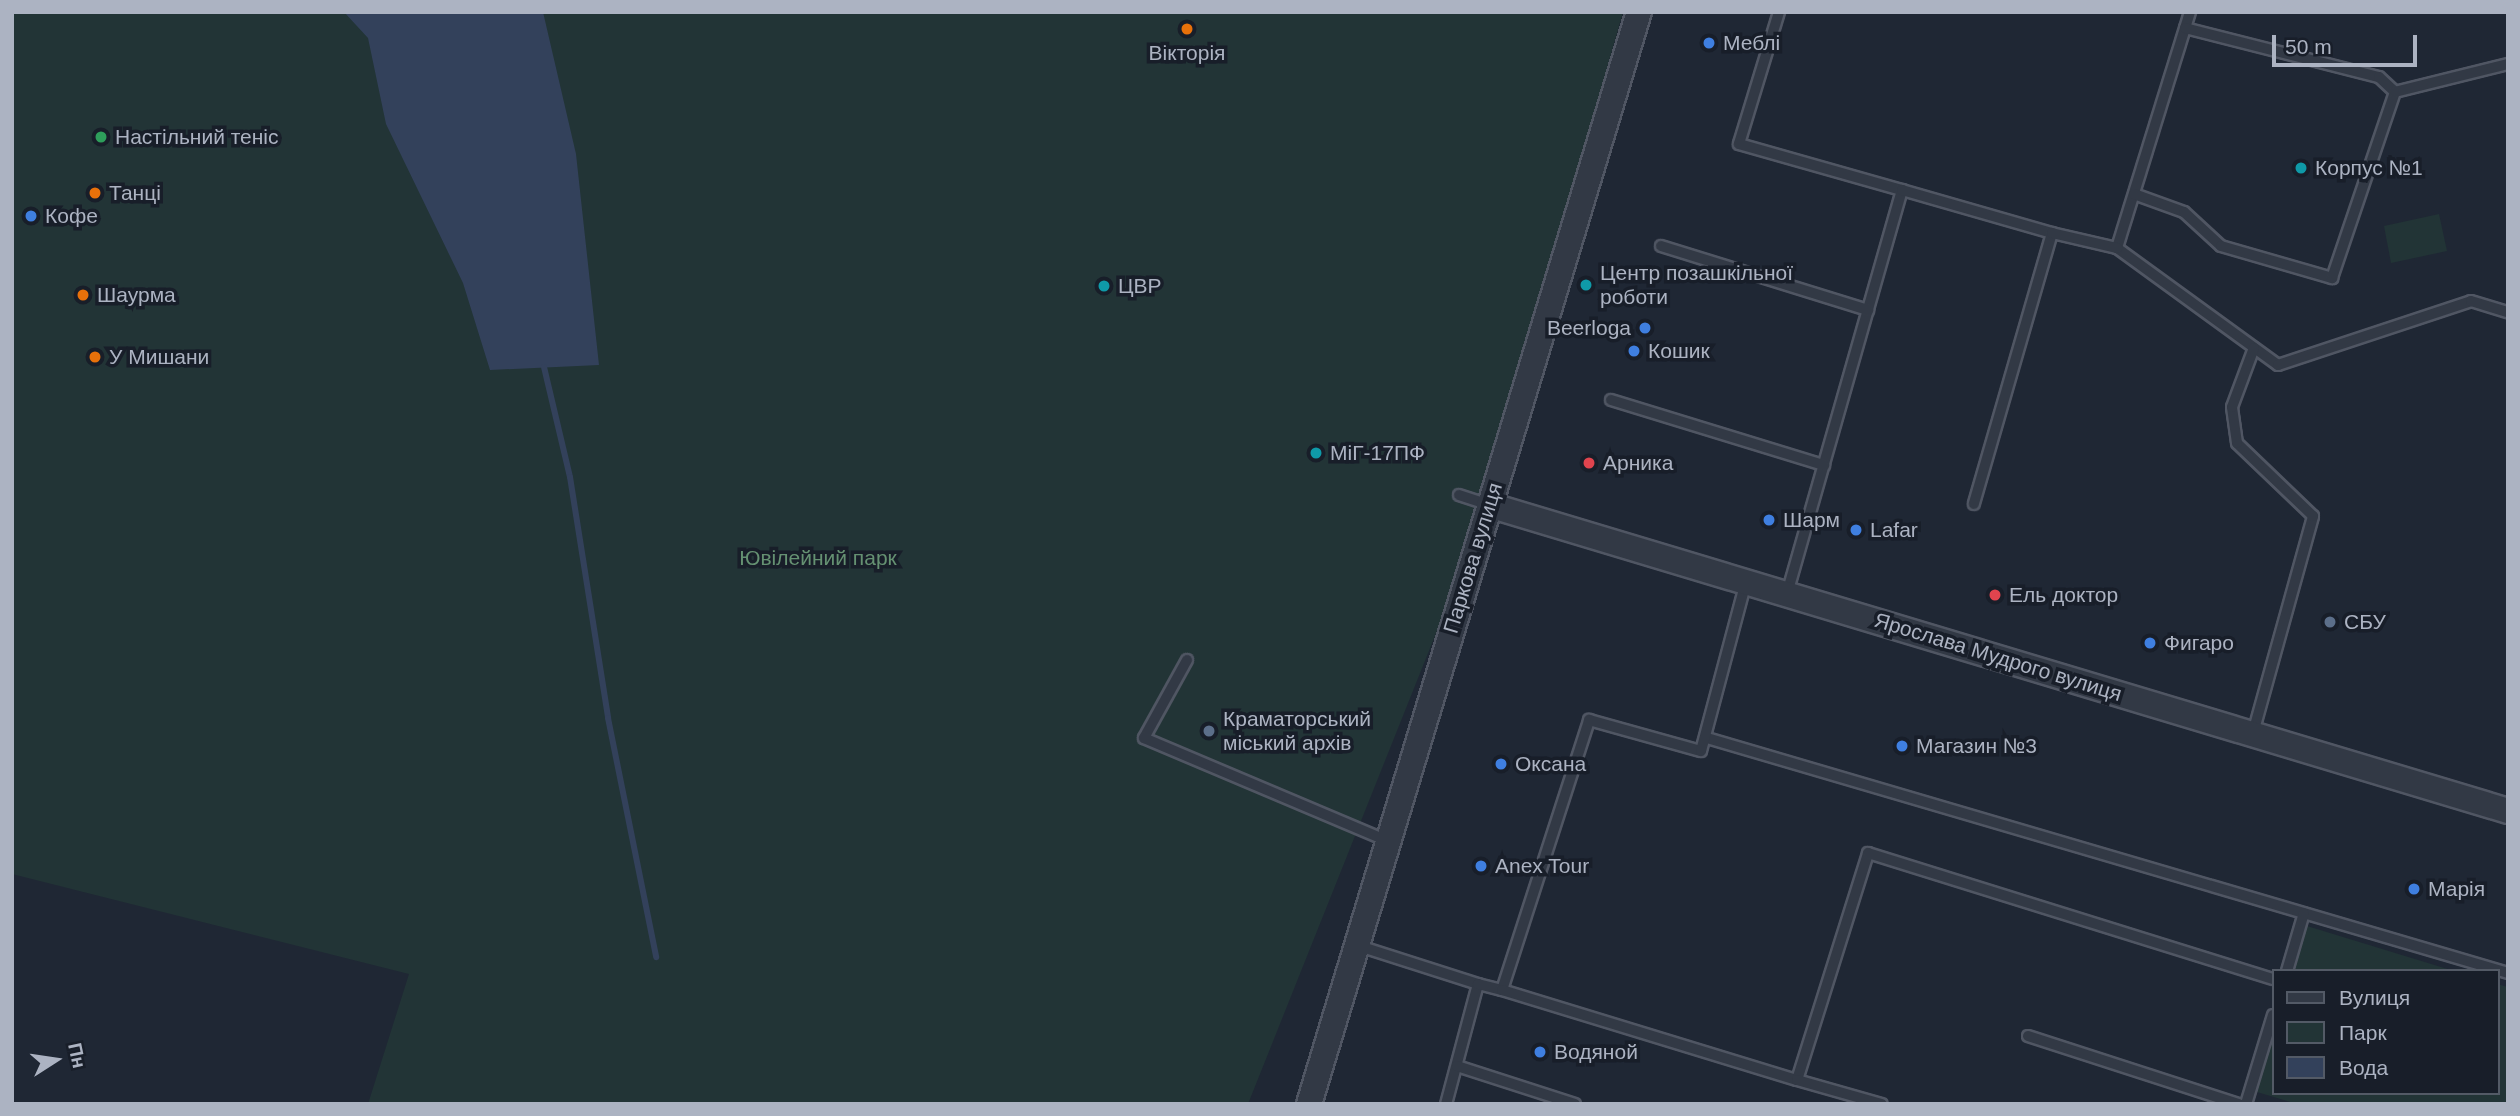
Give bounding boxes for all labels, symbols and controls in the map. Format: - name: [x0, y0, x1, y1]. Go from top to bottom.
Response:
- marker: Вікторія: [1179, 21, 1195, 37]
- scale bar: [2275, 21, 2420, 65]
- place label: Меблі: [1723, 30, 1780, 56]
- marker: Меблі: [1701, 35, 1717, 51]
- text: 50 m: [2285, 35, 2332, 58]
- place label: Вікторія: [1149, 40, 1225, 66]
- place label: Настільний теніс: [115, 124, 279, 150]
- marker: Настільний теніс: [93, 129, 109, 145]
- place label: Корпус №1: [2315, 155, 2423, 181]
- marker: Корпус №1: [2293, 160, 2309, 176]
- place label: Танці: [109, 180, 161, 206]
- marker: Танці: [87, 185, 103, 201]
- place label: Кофе: [45, 203, 98, 229]
- marker: Кофе: [23, 208, 39, 224]
- place label: Центр позашкільної роботи: [1600, 260, 1793, 310]
- place label: ЦВР: [1118, 273, 1162, 299]
- marker: Центр позашкільної роботи: [1578, 277, 1594, 293]
- marker: ЦВР: [1096, 278, 1112, 294]
- place label: Шаурма: [97, 282, 176, 308]
- marker: Шаурма: [75, 287, 91, 303]
- place label: Beerloga: [1547, 315, 1631, 341]
- marker: Beerloga: [1637, 320, 1653, 336]
- place label: Кошик: [1648, 338, 1710, 364]
- marker: Кошик: [1626, 343, 1642, 359]
- place label: У Мишани: [109, 344, 209, 370]
- marker: У Мишани: [87, 349, 103, 365]
- place label: МіГ-17ПФ: [1330, 440, 1425, 466]
- marker: МіГ-17ПФ: [1308, 445, 1324, 461]
- place label: Арника: [1603, 450, 1673, 476]
- marker: Арника: [1581, 455, 1597, 471]
- street label: Паркова вулиця: [1438, 480, 1508, 636]
- place label: Шарм: [1783, 507, 1840, 533]
- marker: Шарм: [1761, 512, 1777, 528]
- place label: Lafar: [1870, 517, 1918, 543]
- marker: Lafar: [1848, 522, 1864, 538]
- park label: Ювілейний парк: [739, 545, 897, 571]
- place label: Ель доктор: [2009, 582, 2118, 608]
- marker: Ель доктор: [1987, 587, 2003, 603]
- street label: Ярослава Мудрого вулиця: [1871, 607, 2125, 707]
- place label: СБУ: [2344, 609, 2386, 635]
- marker: СБУ: [2322, 614, 2338, 630]
- place label: Фигаро: [2164, 630, 2234, 656]
- marker: Фигаро: [2142, 635, 2158, 651]
- place label: Краматорський міський архів: [1223, 706, 1371, 756]
- marker: Краматорський міський архів: [1201, 723, 1217, 739]
- place label: Магазин №3: [1916, 733, 2037, 759]
- marker: Магазин №3: [1894, 738, 1910, 754]
- place label: Оксана: [1515, 751, 1586, 777]
- marker: Оксана: [1493, 756, 1509, 772]
- place label: Anex Tour: [1495, 853, 1590, 879]
- marker: Anex Tour: [1473, 858, 1489, 874]
- place label: Марія: [2428, 876, 2485, 902]
- marker: Марія: [2406, 881, 2422, 897]
- legend: [2272, 969, 2499, 1095]
- text: Вулиця: [2339, 986, 2410, 1009]
- text: Парк: [2339, 1021, 2387, 1044]
- north arrow: [21, 1025, 91, 1095]
- place label: Водяной: [1554, 1039, 1638, 1065]
- text: Пн: [64, 1041, 90, 1070]
- marker: Водяной: [1532, 1044, 1548, 1060]
- text: Вода: [2339, 1056, 2388, 1079]

